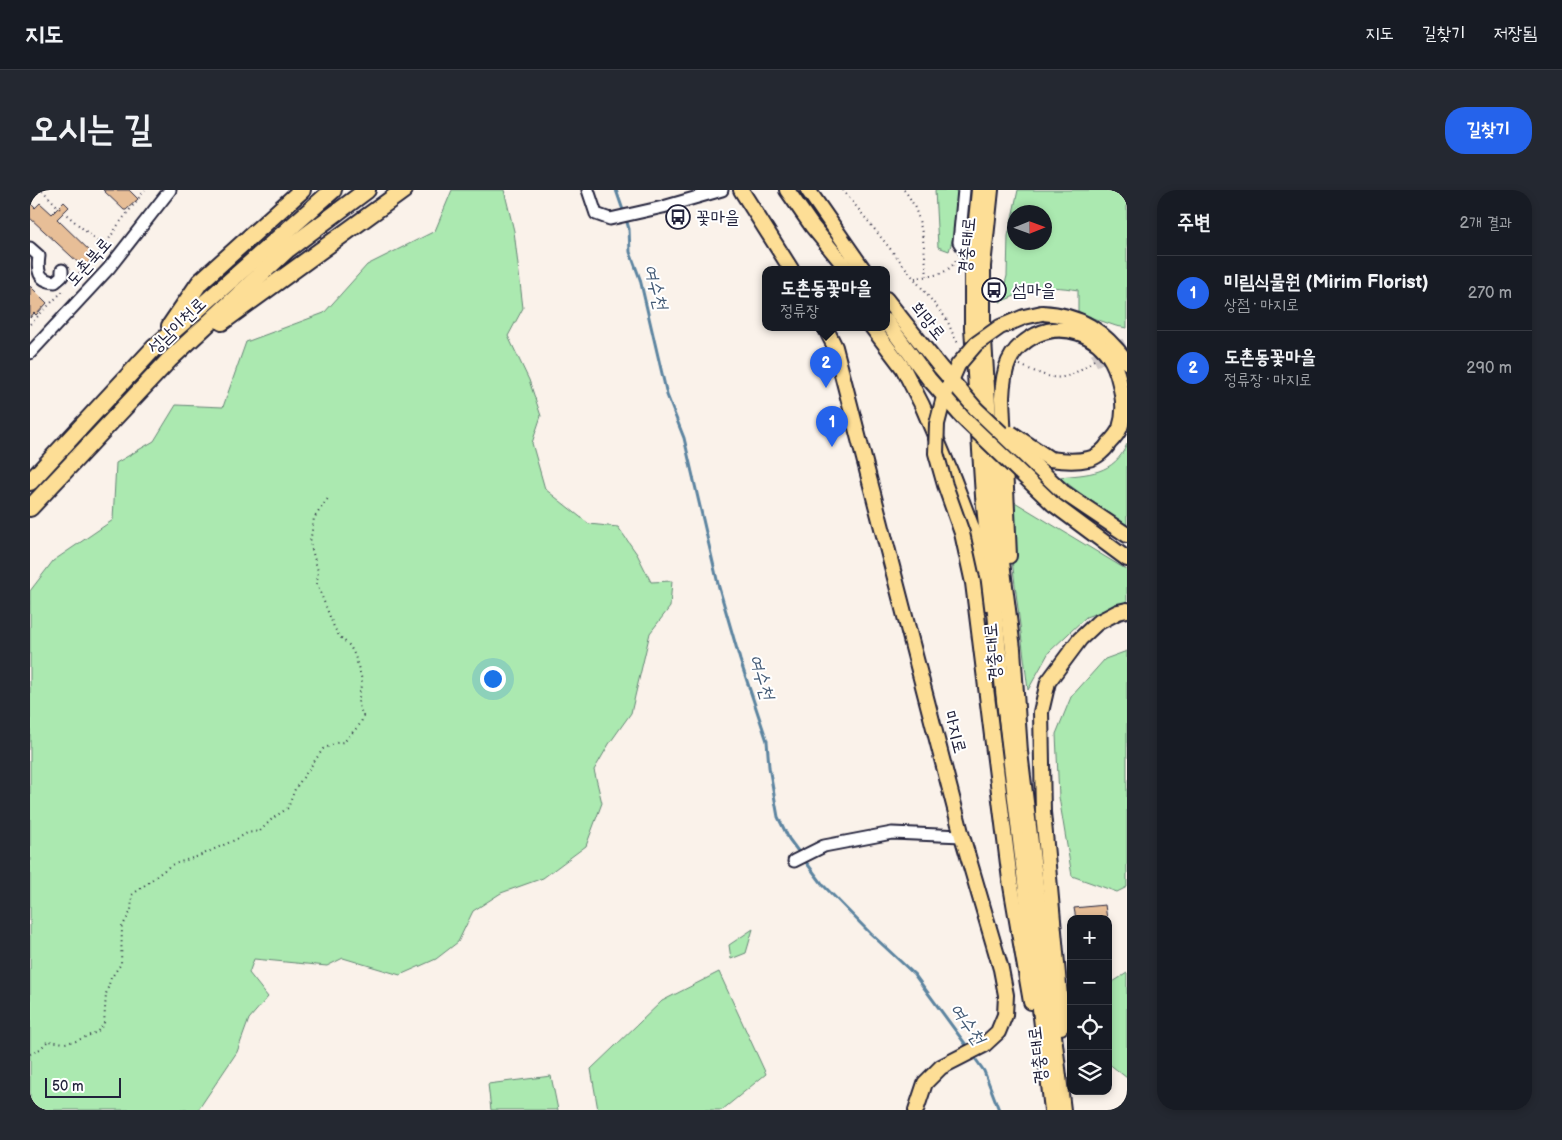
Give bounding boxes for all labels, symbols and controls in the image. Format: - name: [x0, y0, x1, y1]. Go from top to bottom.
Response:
- text: 지도: [25, 20, 64, 49]
- text: 지도: [1365, 23, 1394, 44]
- text: 길찾기: [1422, 23, 1466, 44]
- text: 저장됨: [1494, 23, 1537, 44]
- button: 길찾기: [1445, 107, 1532, 154]
- text: 오시는 길: [30, 108, 152, 151]
- bus stop icon: 꽃마을: [665, 204, 691, 230]
- north arrow: [1007, 205, 1052, 250]
- place label: 꽃마을: [696, 207, 739, 228]
- text: 주변: [1177, 210, 1211, 235]
- text: 2개 결과: [1460, 214, 1512, 233]
- street label: 경충대로: [954, 216, 980, 276]
- street label: 도촌북로: [62, 233, 116, 291]
- water label: 여수천: [638, 262, 672, 314]
- popup: [762, 266, 890, 331]
- text: 미림식물원 (Mirim Florist): [1224, 271, 1429, 294]
- text: 도촌동꽃마을: [780, 277, 872, 300]
- bus stop icon: 섬마을: [981, 277, 1007, 303]
- place label: 섬마을: [1012, 280, 1055, 301]
- text: 1: [1190, 284, 1196, 303]
- text: 270 m: [1468, 284, 1512, 303]
- street label: 성남이천로: [144, 293, 210, 359]
- text: 상점 · 마지로: [1224, 296, 1299, 315]
- street label: 희망로: [906, 298, 950, 344]
- text: 정류장: [780, 302, 819, 321]
- text: 도촌동꽃마을: [1224, 346, 1316, 369]
- pin: 2: [810, 347, 842, 388]
- text: 2: [1188, 359, 1198, 378]
- text: 290 m: [1466, 359, 1512, 378]
- text: 정류장 · 마지로: [1224, 371, 1312, 390]
- pin: 1: [816, 406, 848, 447]
- street label: 경충대로: [980, 622, 1006, 682]
- water label: 여수천: [743, 652, 779, 704]
- your location: [480, 666, 506, 692]
- street label: 마지로: [939, 708, 971, 756]
- map controls: [1067, 915, 1112, 1095]
- button: +: [1067, 915, 1112, 960]
- button: −: [1067, 960, 1112, 1005]
- water label: 여수천: [944, 999, 991, 1051]
- button: locate: [1067, 1005, 1112, 1050]
- street label: 경충대로: [1024, 1025, 1052, 1085]
- button: layers: [1067, 1050, 1112, 1095]
- scale bar: [45, 1075, 121, 1098]
- text: 50 m: [52, 1078, 84, 1095]

